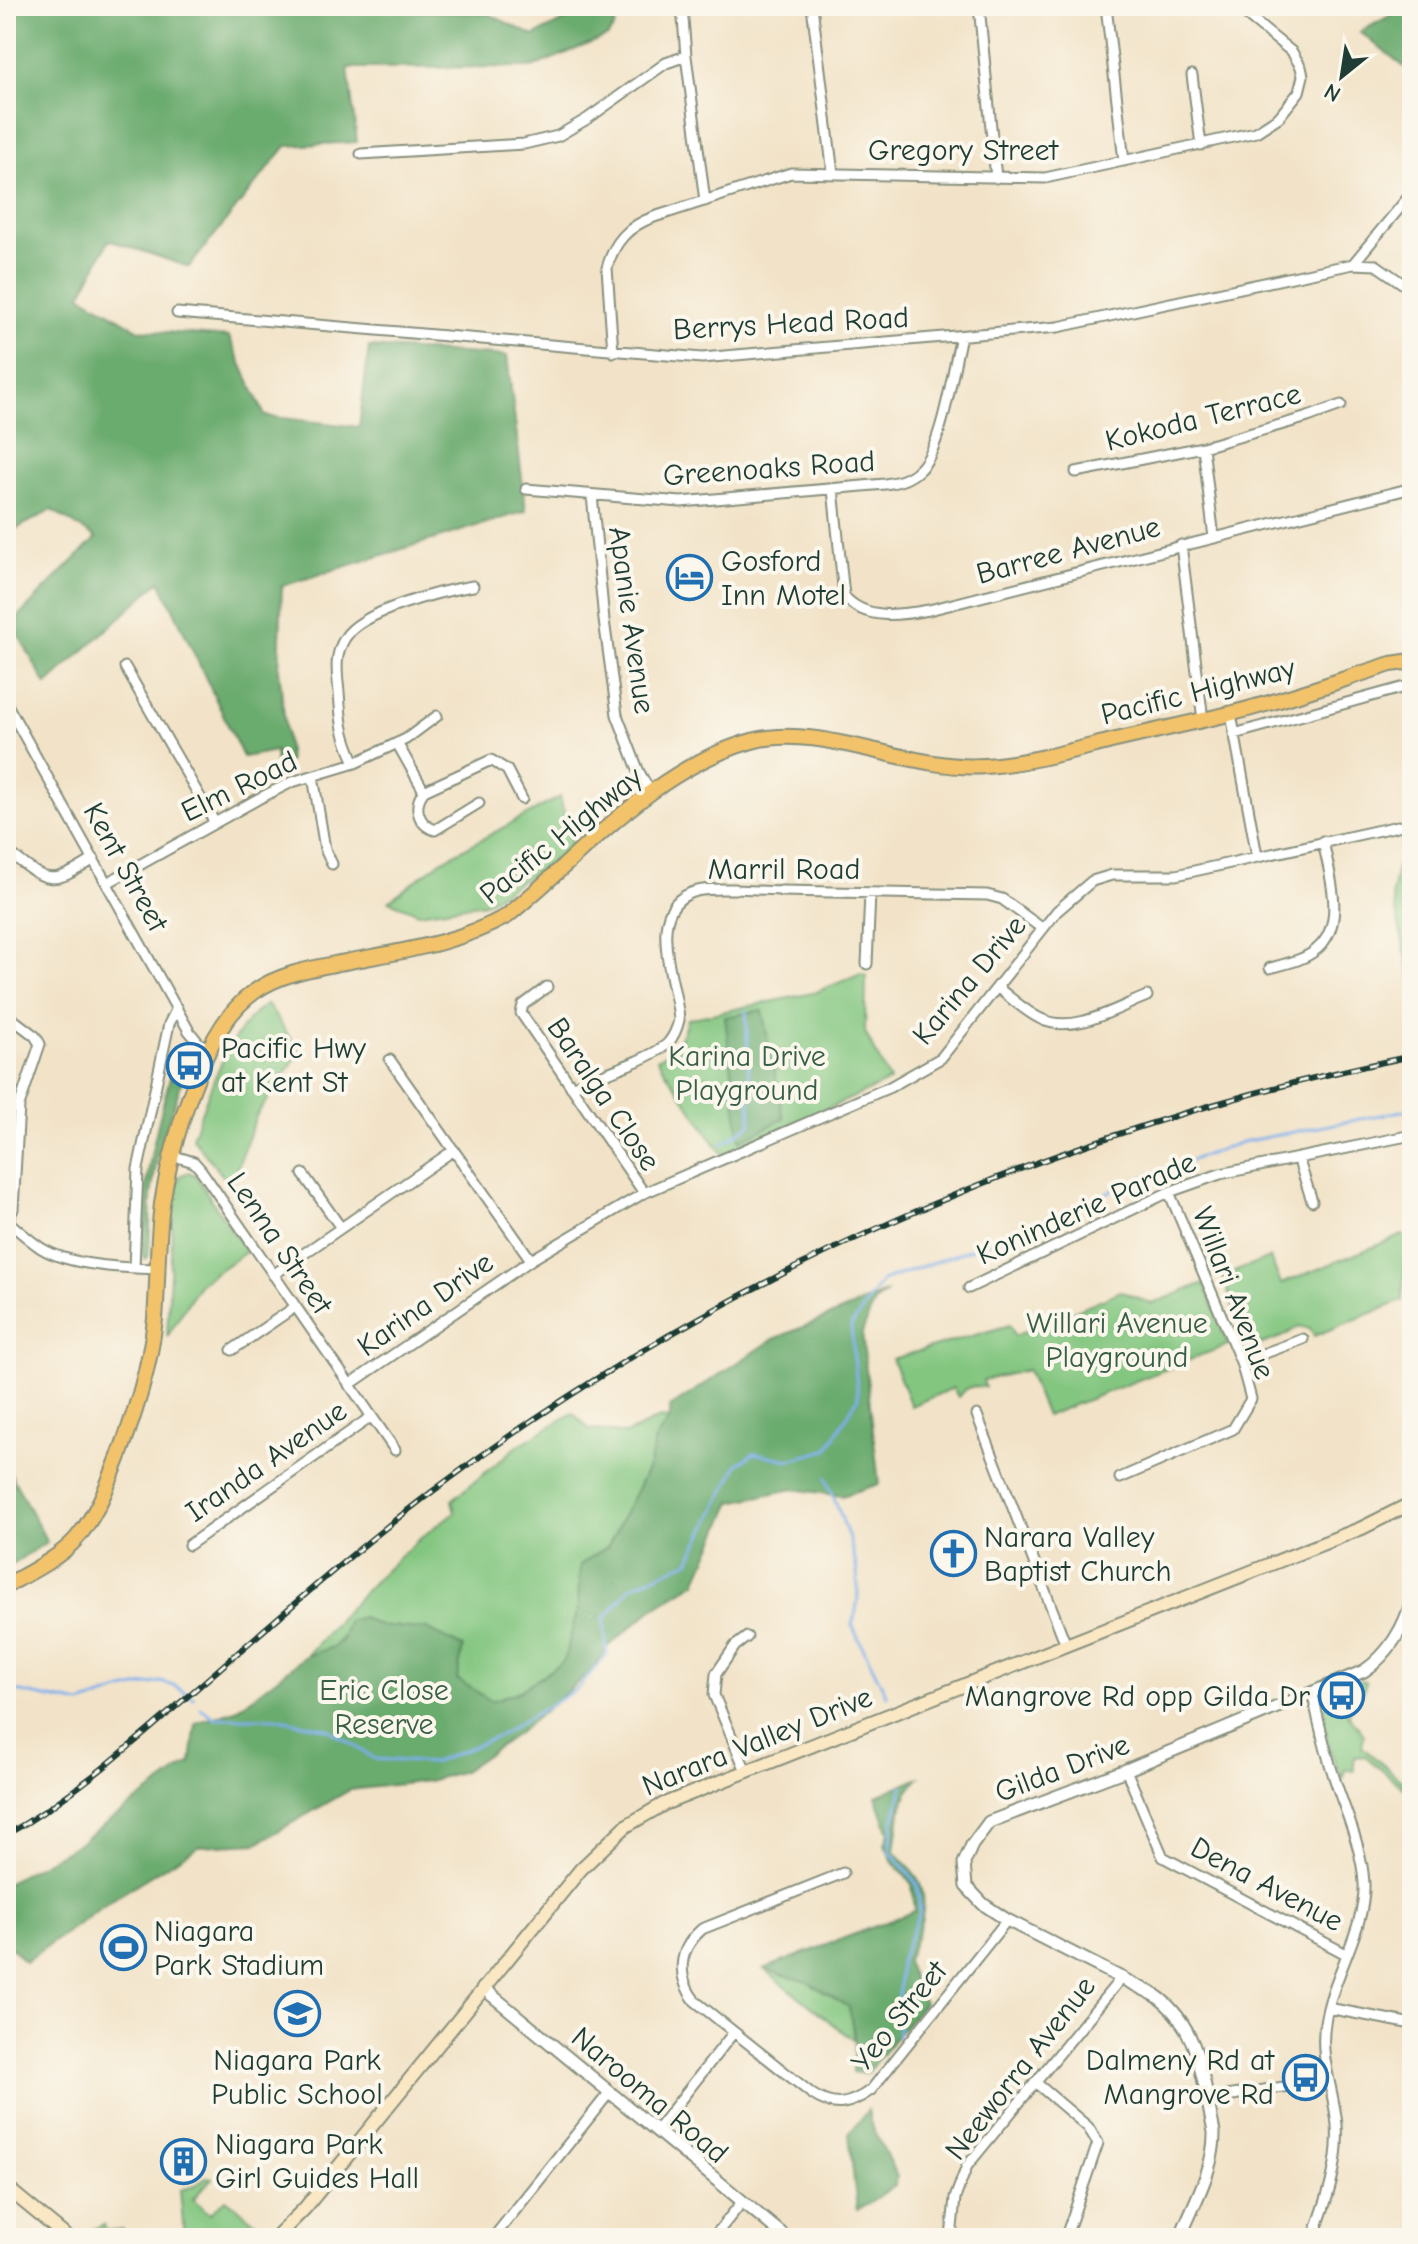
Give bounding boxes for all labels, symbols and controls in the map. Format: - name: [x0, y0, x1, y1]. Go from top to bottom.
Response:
- north arrow: [1302, 36, 1382, 116]
- text: N: [1320, 78, 1345, 107]
- street label: Gregory Street: [868, 133, 1059, 168]
- street label: Berrys Head Road: [672, 300, 910, 347]
- street label: Kokoda Terrace: [1102, 376, 1305, 459]
- street label: Greenoaks Road: [662, 444, 876, 493]
- street label: Barree Avenue: [972, 509, 1164, 592]
- street label: Apanie Avenue: [601, 524, 662, 716]
- place label: Gosford Inn Motel: [721, 544, 846, 613]
- hotel icon: Gosford Inn Motel: [666, 554, 714, 602]
- street label: Pacific Highway: [1097, 650, 1299, 733]
- street label: Elm Road: [176, 743, 303, 829]
- street label: Pacific Highway: [473, 759, 650, 912]
- street label: Kent Street: [76, 797, 176, 939]
- street label: Marril Road: [708, 852, 860, 887]
- street label: Karina Drive: [905, 909, 1033, 1052]
- street label: Baralga Close: [540, 1011, 668, 1177]
- place label: Pacific Hwy at Kent St: [221, 1031, 367, 1100]
- park label: Karina Drive Playground: [668, 1039, 826, 1108]
- bus stop icon: Pacific Hwy at Kent St: [166, 1041, 214, 1089]
- street label: Koninderie Parade: [971, 1144, 1201, 1272]
- street label: Lenna Street: [219, 1166, 341, 1322]
- street label: Willari Avenue: [1185, 1202, 1282, 1384]
- street label: Karina Drive: [351, 1245, 500, 1364]
- park label: Willari Avenue Playground: [1026, 1306, 1208, 1375]
- street label: Iranda Avenue: [179, 1393, 353, 1530]
- place label: Narara Valley Baptist Church: [984, 1520, 1172, 1589]
- church icon: Narara Valley Baptist Church: [929, 1530, 977, 1578]
- bus stop icon: Mangrove Rd opp Gilda Dr: [1317, 1672, 1365, 1720]
- park label: Eric Close Reserve: [319, 1673, 449, 1742]
- street label: Narara Valley Drive: [637, 1679, 877, 1804]
- place label: Mangrove Rd opp Gilda Dr: [965, 1679, 1310, 1714]
- street label: Gilda Drive: [990, 1727, 1134, 1810]
- street label: Dena Avenue: [1185, 1830, 1349, 1939]
- place label: Niagara Park Stadium: [154, 1914, 324, 1983]
- sports icon: Niagara Park Stadium: [99, 1924, 147, 1972]
- street label: Yeo Street: [844, 1953, 955, 2079]
- street label: Neeworra Avenue: [938, 1970, 1103, 2167]
- school or university icon: Niagara Park Public School: [273, 1990, 321, 2038]
- street label: Narooma Road: [564, 2020, 735, 2171]
- place label: Niagara Park Public School: [211, 2043, 383, 2112]
- place label: Dalmeny Rd at Mangrove Rd: [1086, 2043, 1275, 2112]
- bus stop icon: Dalmeny Rd at Mangrove Rd: [1281, 2053, 1329, 2101]
- place label: Niagara Park Girl Guides Hall: [215, 2127, 419, 2196]
- building icon: Niagara Park Girl Guides Hall: [160, 2137, 208, 2185]

